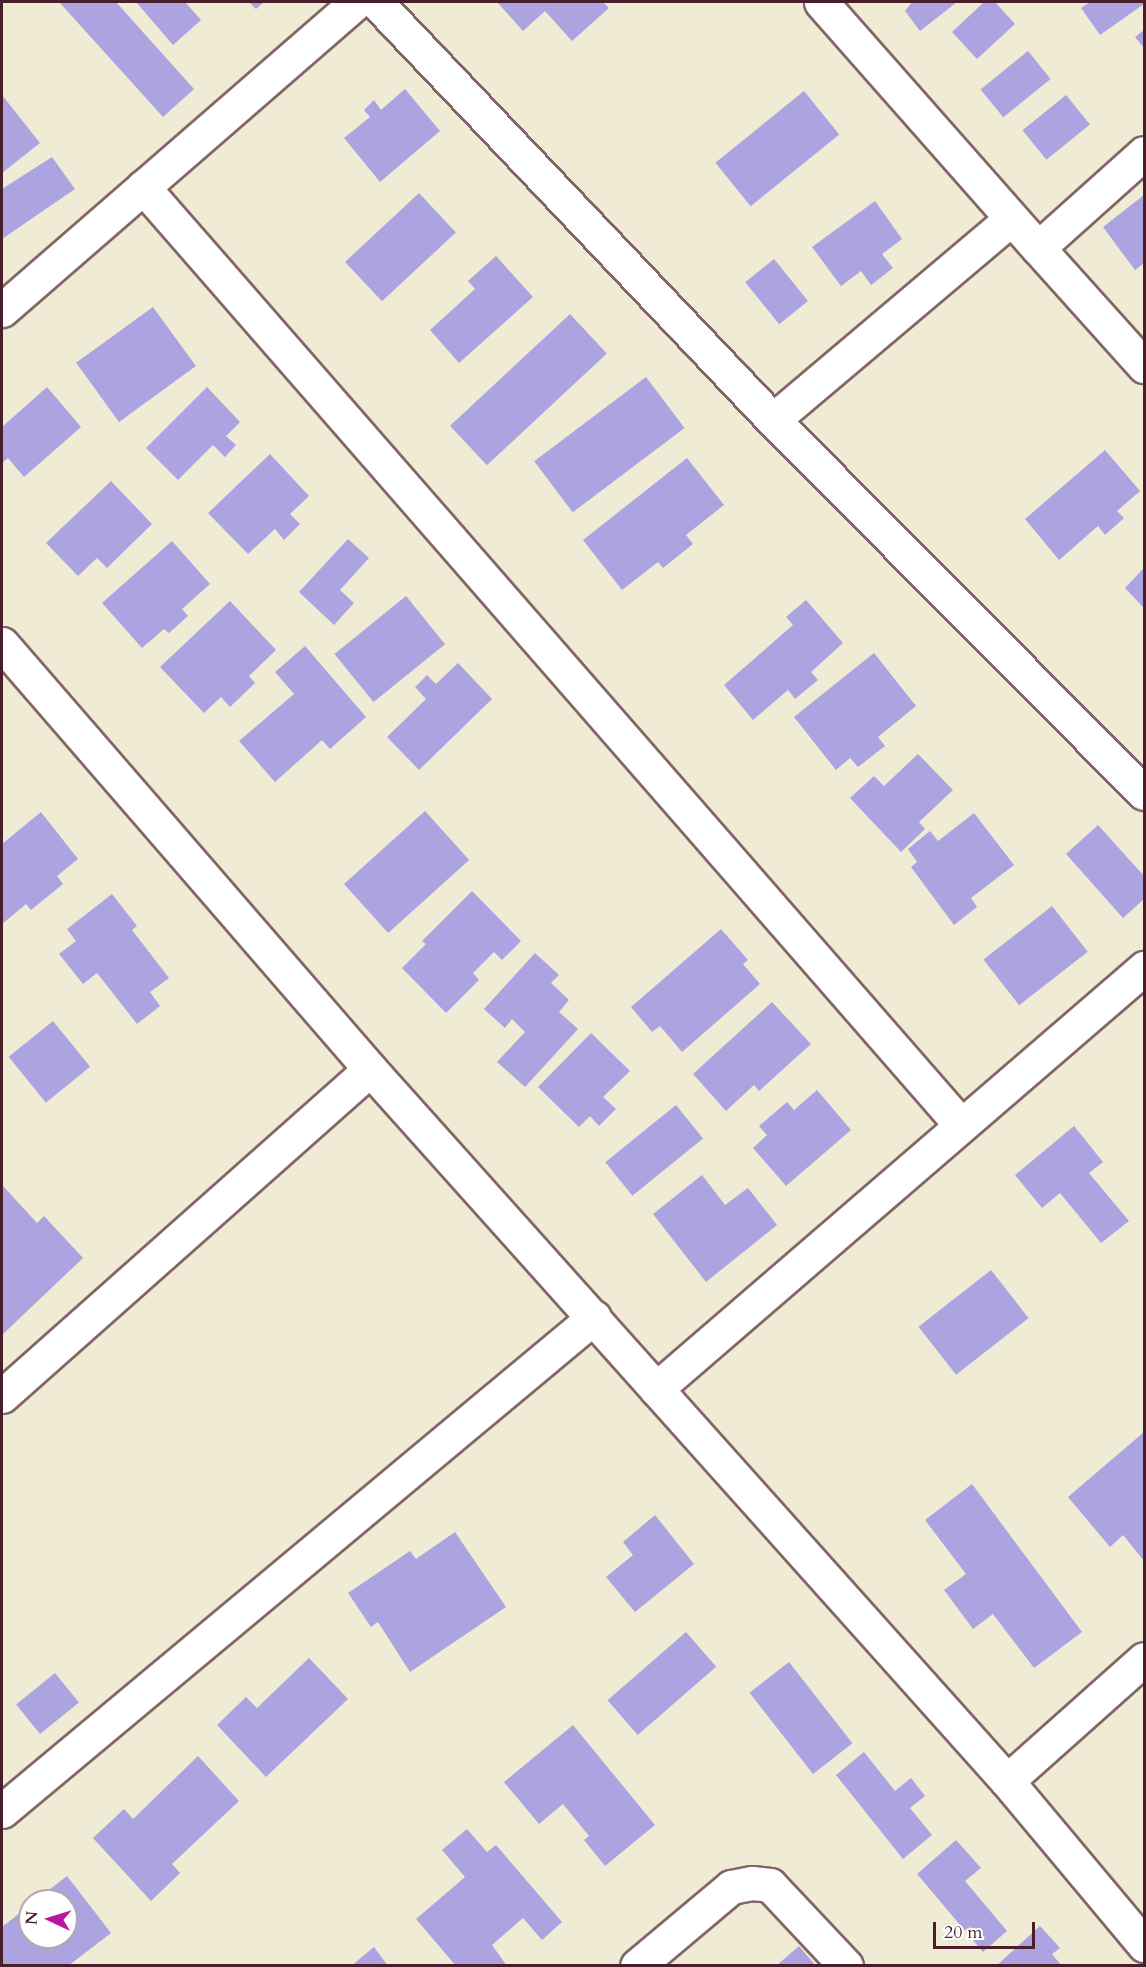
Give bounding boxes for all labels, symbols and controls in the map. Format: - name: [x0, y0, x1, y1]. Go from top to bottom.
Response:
- north arrow: [18, 1889, 78, 1949]
- text: N: [21, 1910, 43, 1926]
- scale bar: [936, 1910, 1038, 1948]
- text: 20 m: [944, 1920, 983, 1945]

